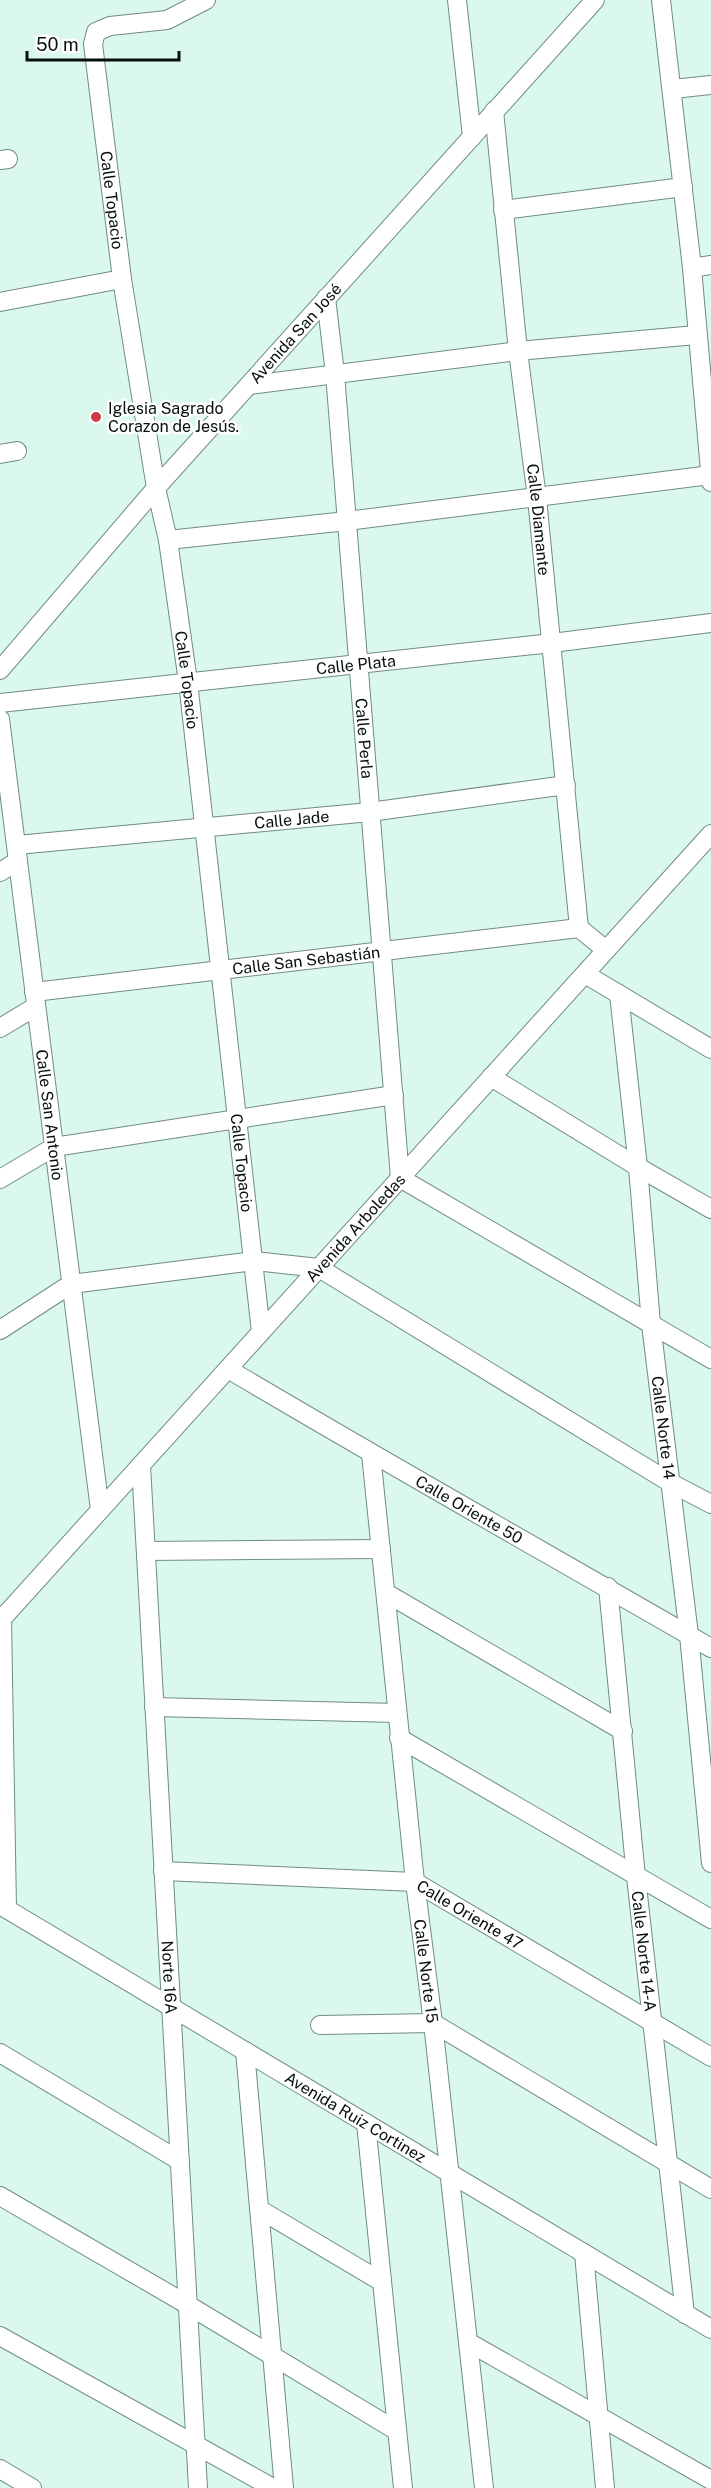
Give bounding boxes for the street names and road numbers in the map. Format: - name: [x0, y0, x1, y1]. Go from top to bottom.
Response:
- street label: Calle Topacio: [97, 150, 128, 250]
- street label: Avenida San José: [245, 279, 345, 387]
- street label: Calle Diamante: [523, 463, 554, 576]
- street label: Calle Topacio: [171, 630, 203, 730]
- street label: Calle Plata: [315, 651, 397, 678]
- street label: Calle Perla: [352, 697, 377, 779]
- street label: Calle Jade: [253, 806, 330, 832]
- street label: Calle San Sebastián: [231, 942, 381, 978]
- street label: Calle San Antonio: [32, 1048, 68, 1181]
- street label: Calle Topacio: [227, 1113, 257, 1213]
- street label: Avenida Arboledas: [302, 1170, 409, 1286]
- street label: Calle Norte 14: [648, 1375, 679, 1481]
- street label: Calle Oriente 50: [412, 1471, 526, 1548]
- street label: Calle Oriente 47: [413, 1876, 526, 1953]
- street label: Calle Norte 14-A: [628, 1890, 661, 2012]
- street label: Calle Norte 15: [410, 1918, 442, 2024]
- street label: Norte 16A: [158, 1940, 181, 2015]
- street label: Avenida Ruiz Cortinez: [282, 2068, 430, 2167]

